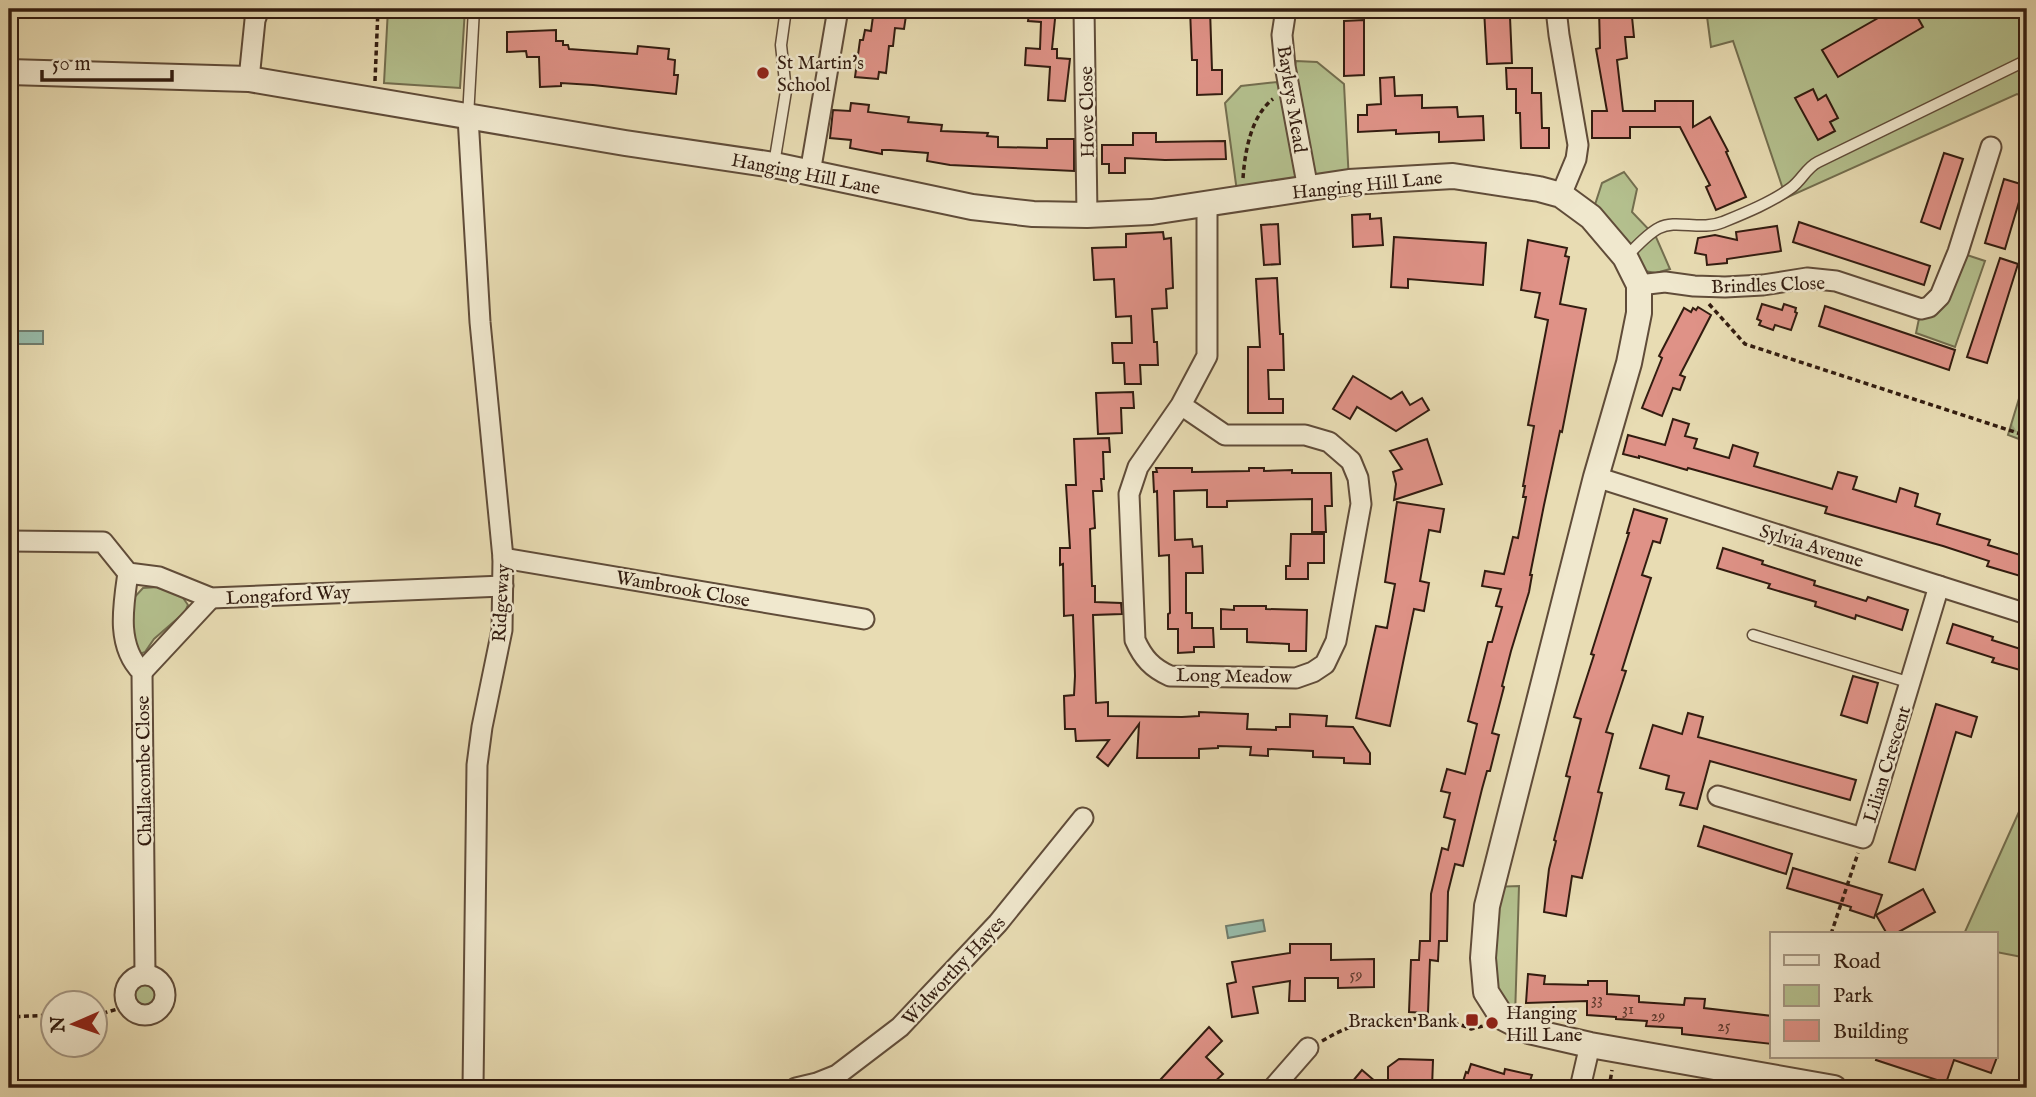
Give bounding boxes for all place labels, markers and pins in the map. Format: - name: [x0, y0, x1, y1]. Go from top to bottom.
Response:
- place label: St Martin's School: [777, 52, 864, 98]
- marker: St Martin's School: [755, 65, 771, 81]
- place label: Hanging Hill Lane: [1506, 1002, 1583, 1048]
- place label: Bracken Bank: [1348, 1010, 1459, 1034]
- marker: Bracken Bank: [1464, 1012, 1480, 1028]
- marker: Hanging Hill Lane: [1484, 1015, 1500, 1031]

